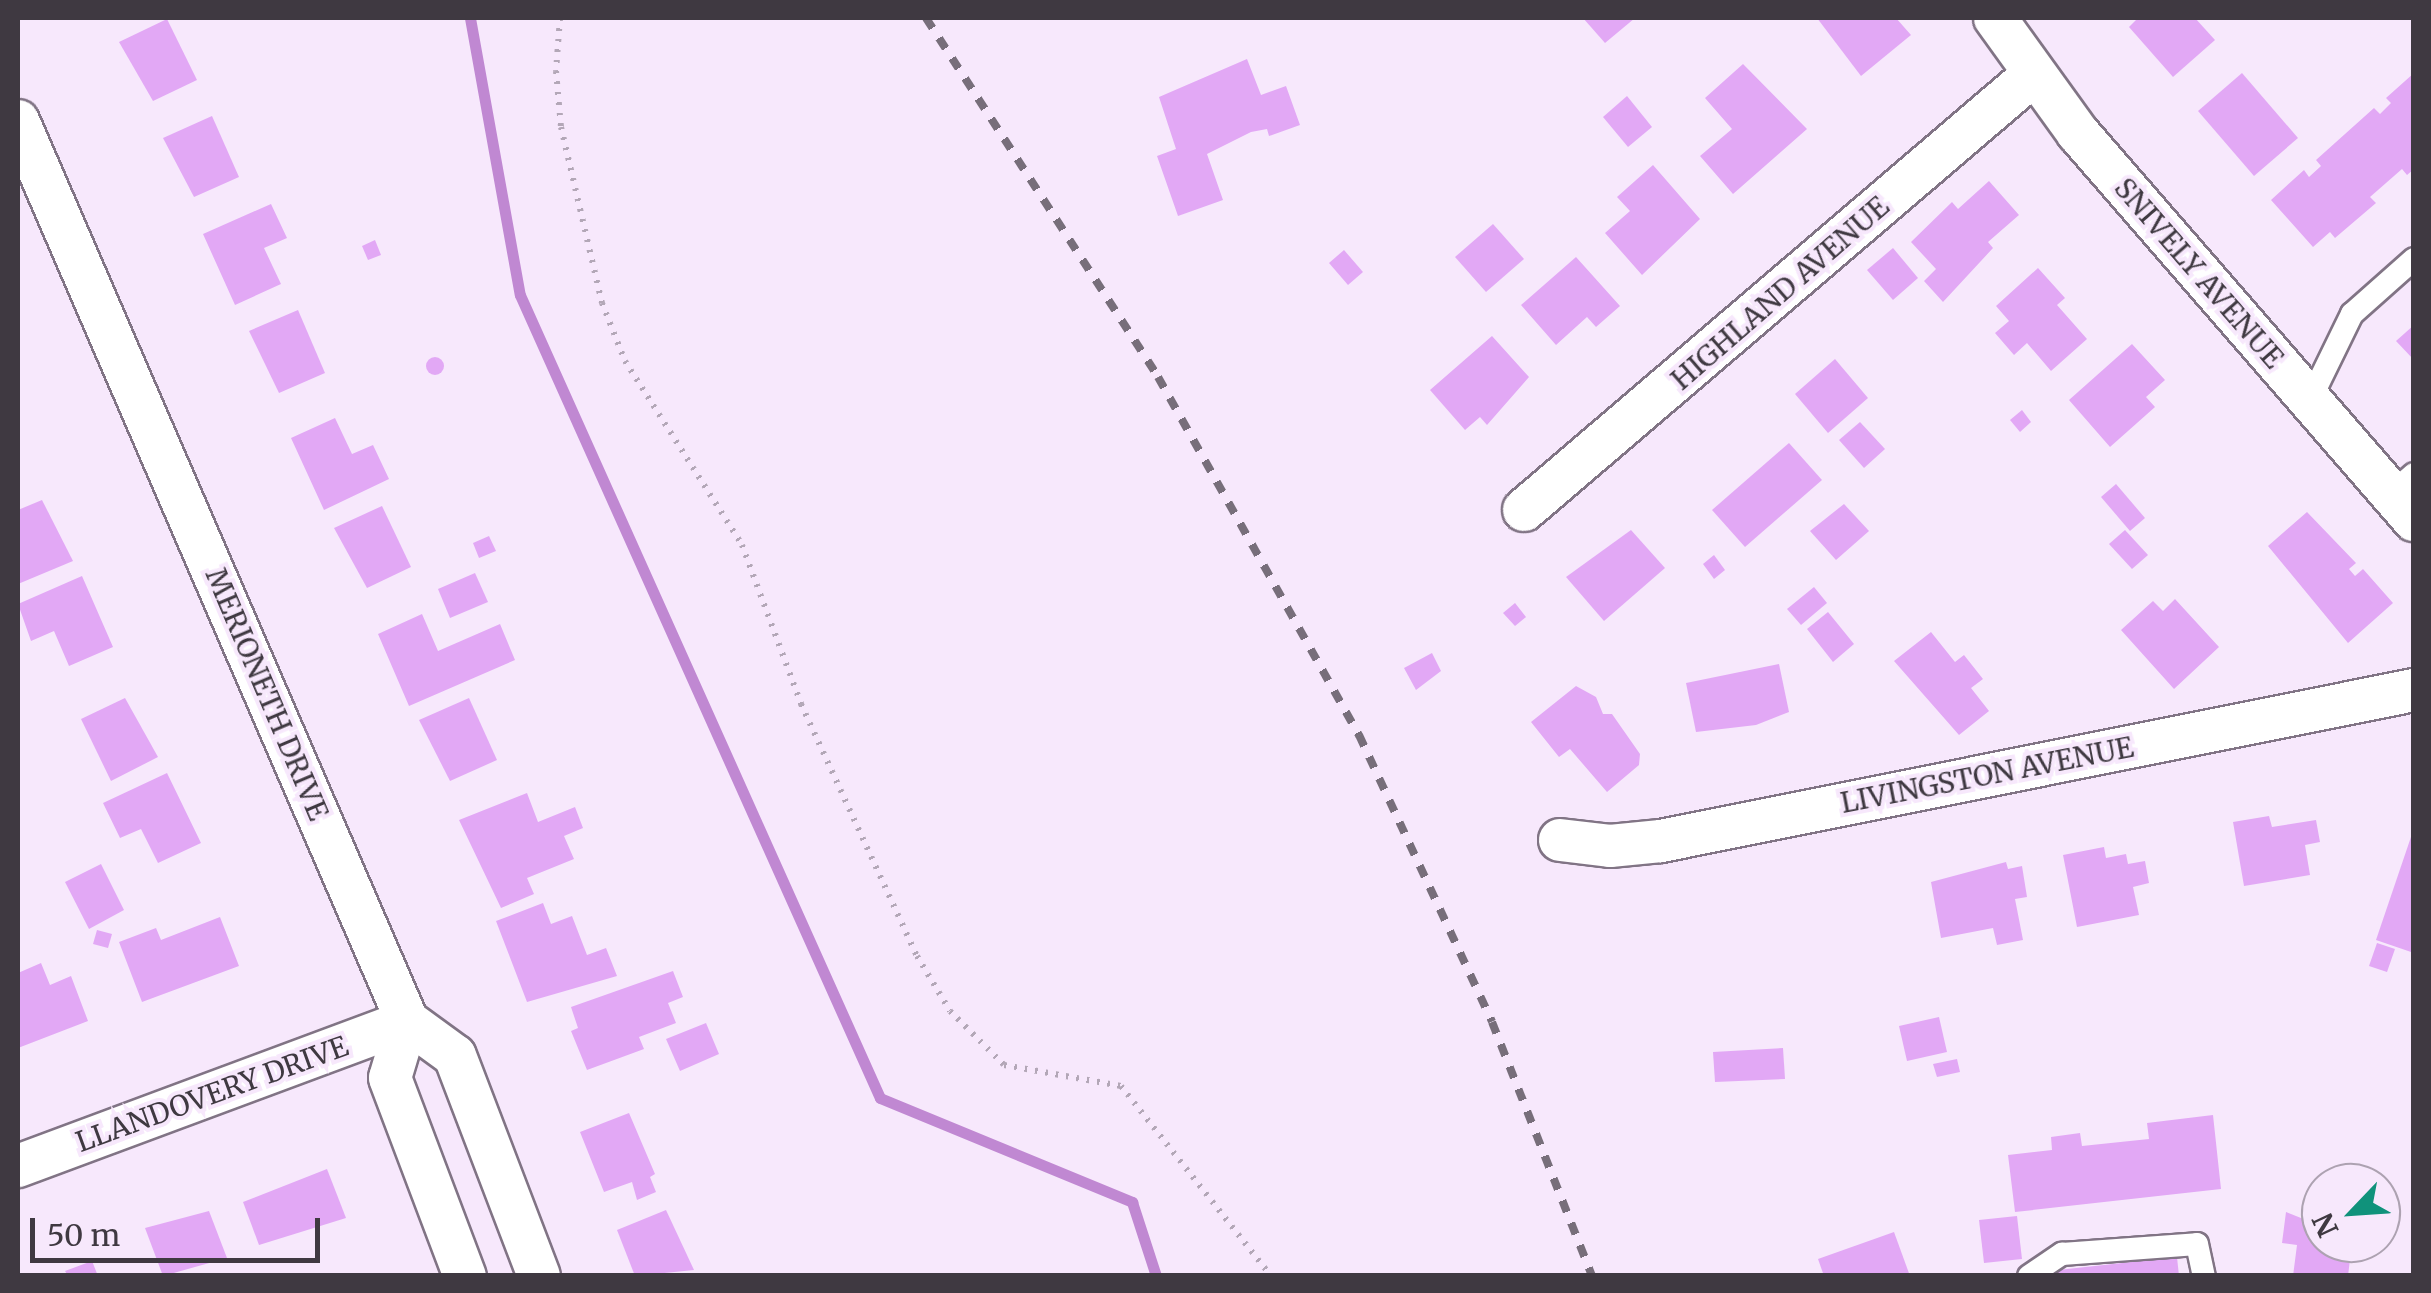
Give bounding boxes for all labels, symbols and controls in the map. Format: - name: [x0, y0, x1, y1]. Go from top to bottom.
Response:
- street label: SNIVELY AVENUE: [2108, 171, 2290, 375]
- street label: HIGHLAND AVENUE: [1664, 189, 1896, 397]
- street label: MERIONETH DRIVE: [199, 563, 335, 825]
- street label: LIVINGSTON AVENUE: [1838, 730, 2136, 820]
- street label: LLANDOVERY DRIVE: [71, 1029, 353, 1159]
- north arrow: [2301, 1163, 2401, 1263]
- scale bar: [35, 1198, 325, 1260]
- text: N: [2305, 1207, 2347, 1242]
- text: 50 m: [47, 1216, 120, 1254]

